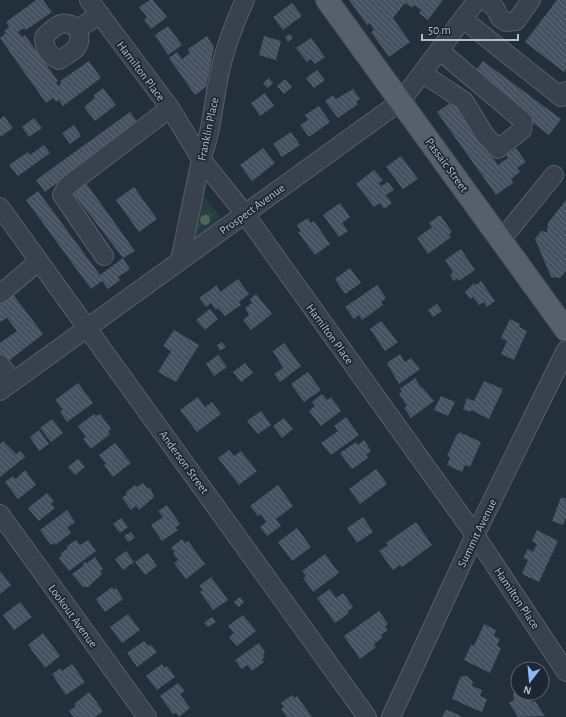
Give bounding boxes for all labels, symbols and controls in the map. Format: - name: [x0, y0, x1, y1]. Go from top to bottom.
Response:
- scale bar: [422, 16, 518, 42]
- text: 50 m: [428, 24, 451, 36]
- street label: Hamilton Place: [115, 39, 167, 103]
- street label: Franklin Place: [195, 96, 221, 162]
- street label: Passaic Street: [423, 136, 471, 194]
- street label: Prospect Avenue: [217, 181, 287, 237]
- street label: Hamilton Place: [304, 302, 356, 366]
- street label: Anderson Street: [157, 428, 211, 496]
- street label: Summit Avenue: [455, 497, 499, 569]
- street label: Hamilton Place: [492, 565, 542, 631]
- street label: Lookout Avenue: [46, 582, 100, 650]
- north arrow: [510, 661, 550, 701]
- text: N: [522, 684, 533, 696]

